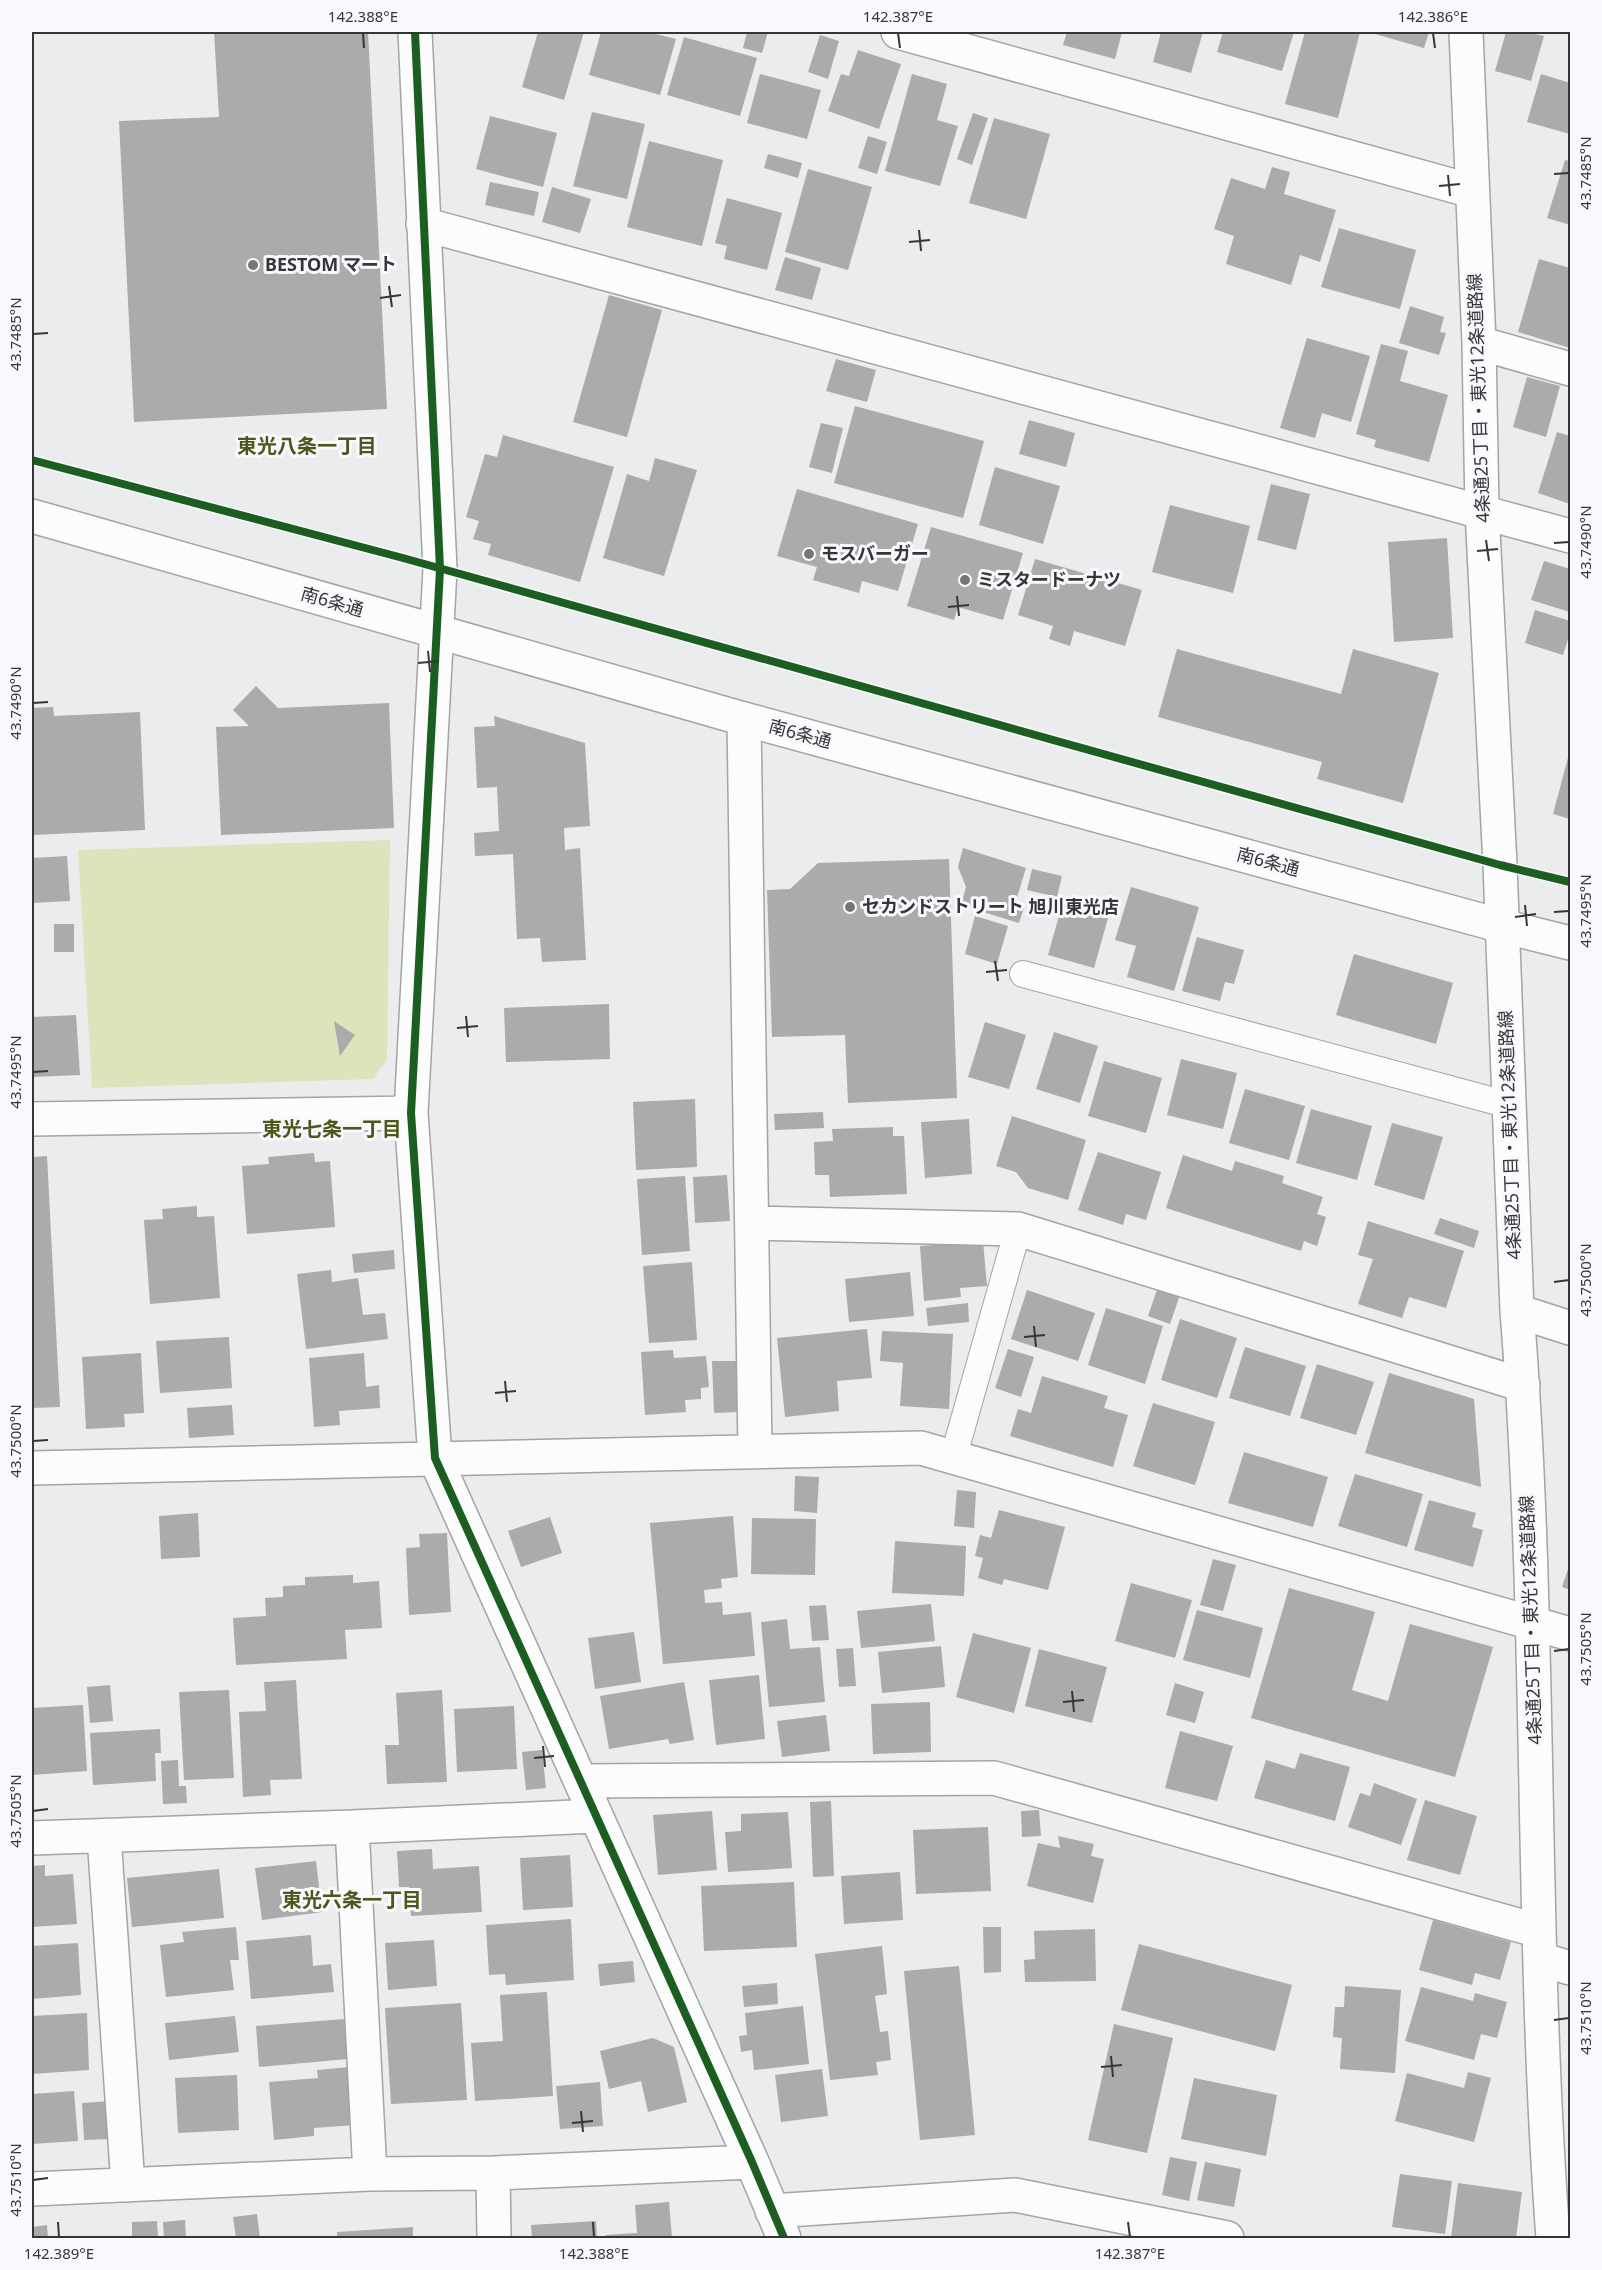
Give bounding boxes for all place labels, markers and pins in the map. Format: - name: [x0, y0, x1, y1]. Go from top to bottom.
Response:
- place label: BESTOM マート: [265, 252, 397, 276]
- marker: BESTOM マート: [246, 258, 260, 272]
- place label: モスバーガー: [821, 541, 929, 565]
- marker: モスバーガー: [802, 547, 816, 561]
- place label: ミスタードーナツ: [977, 567, 1121, 591]
- marker: ミスタードーナツ: [958, 573, 972, 587]
- place label: セカンドストリート 旭川東光店: [862, 894, 1119, 918]
- marker: セカンドストリート 旭川東光店: [843, 900, 857, 914]

